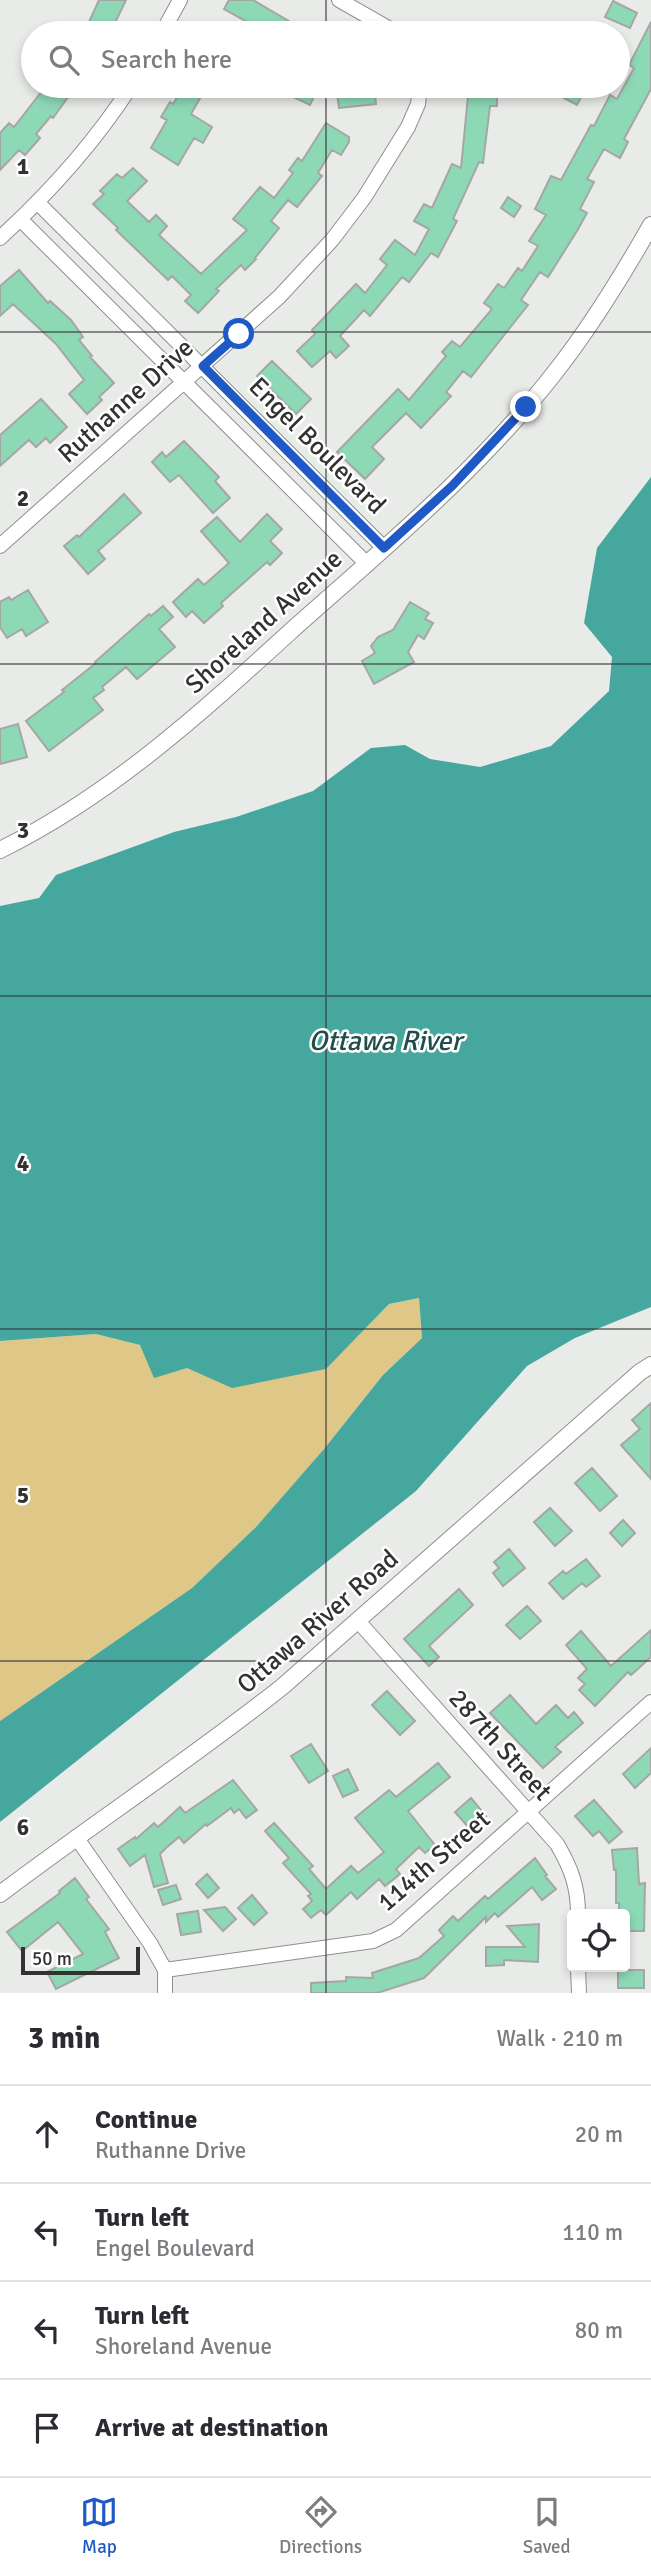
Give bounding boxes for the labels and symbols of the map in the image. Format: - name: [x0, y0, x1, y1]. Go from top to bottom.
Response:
- text: 1: [17, 152, 29, 181]
- route start: [223, 318, 254, 349]
- street label: Ruthanne Drive: [52, 332, 200, 470]
- street label: Engel Boulevard: [242, 371, 392, 521]
- route end: [510, 391, 541, 422]
- text: 2: [17, 484, 29, 513]
- street label: Shoreland Avenue: [179, 543, 349, 701]
- text: 3: [17, 816, 29, 845]
- water label: Ottawa River: [308, 1024, 465, 1058]
- text: 4: [17, 1149, 29, 1178]
- text: 5: [17, 1481, 29, 1510]
- street label: Ottawa River Road: [231, 1543, 405, 1701]
- street label: 287th Street: [442, 1683, 558, 1807]
- street label: 114th Street: [371, 1803, 497, 1919]
- text: 6: [17, 1813, 29, 1842]
- scale bar: [21, 1944, 140, 1976]

